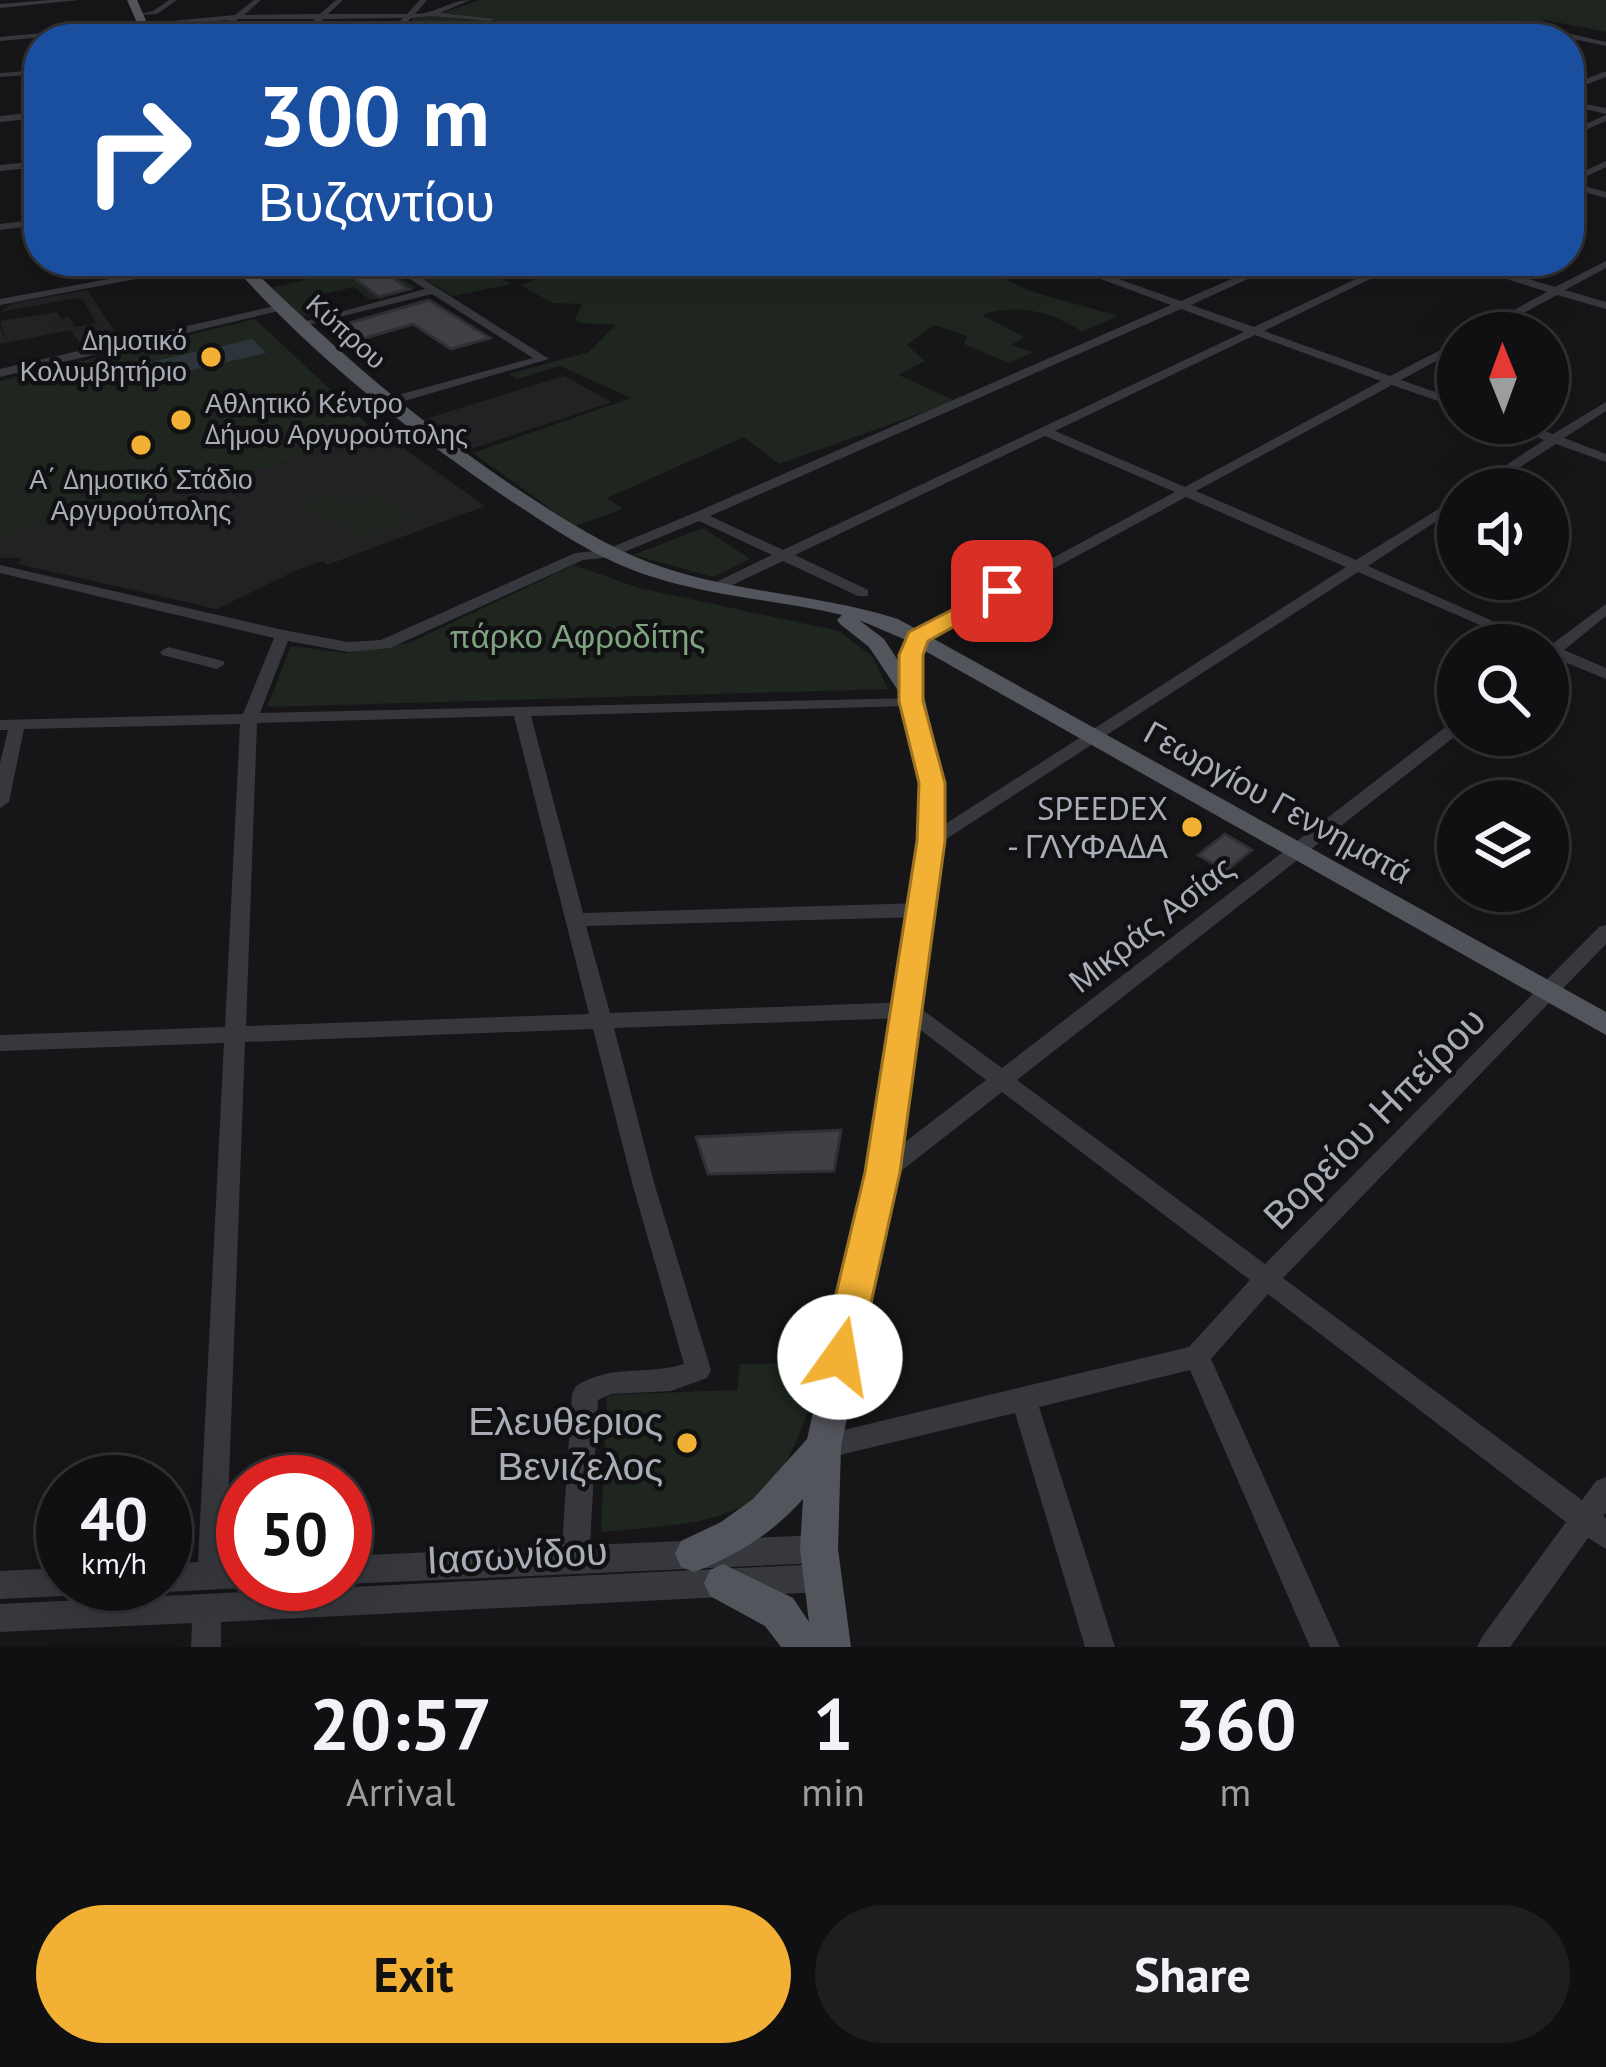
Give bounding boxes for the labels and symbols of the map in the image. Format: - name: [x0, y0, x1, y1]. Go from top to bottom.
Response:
- street label: Κύπρου: [300, 287, 394, 376]
- north arrow: [1437, 312, 1569, 444]
- place label: Δημοτικό Κολυμβητήριο: [20, 323, 187, 388]
- marker: Δημοτικό Κολυμβητήριο: [198, 344, 224, 370]
- place label: Αθλητικό Κέντρο Δήμου Αργυρούπολης: [205, 386, 468, 451]
- marker: Αθλητικό Κέντρο Δήμου Αργυρούπολης: [168, 407, 194, 433]
- marker: Α΄ Δημοτικό Στάδιο Αργυρούπολης: [128, 432, 154, 458]
- place label: Α΄ Δημοτικό Στάδιο Αργυρούπολης: [29, 462, 253, 527]
- pin: [951, 540, 1053, 642]
- park label: πάρκο Αφροδίτης: [449, 614, 705, 657]
- street label: Γεωργίου Γεννηματά: [1137, 710, 1420, 893]
- place label: SPEEDEX - ΓΛΥΦΑΔΑ: [1007, 786, 1168, 867]
- marker: SPEEDEX - ΓΛΥΦΑΔΑ: [1179, 814, 1205, 840]
- street label: Μικράς Ασίας: [1059, 846, 1242, 1002]
- street label: Βορείου Ηπείρου: [1251, 995, 1496, 1240]
- position arrow: [777, 1294, 903, 1420]
- place label: Ελευθεριος Βενιζελος: [468, 1395, 663, 1491]
- marker: Ελευθεριος Βενιζελος: [674, 1430, 700, 1456]
- speed limit sign: 50: [216, 1455, 372, 1611]
- street label: Ιασωνίδου: [425, 1524, 609, 1585]

